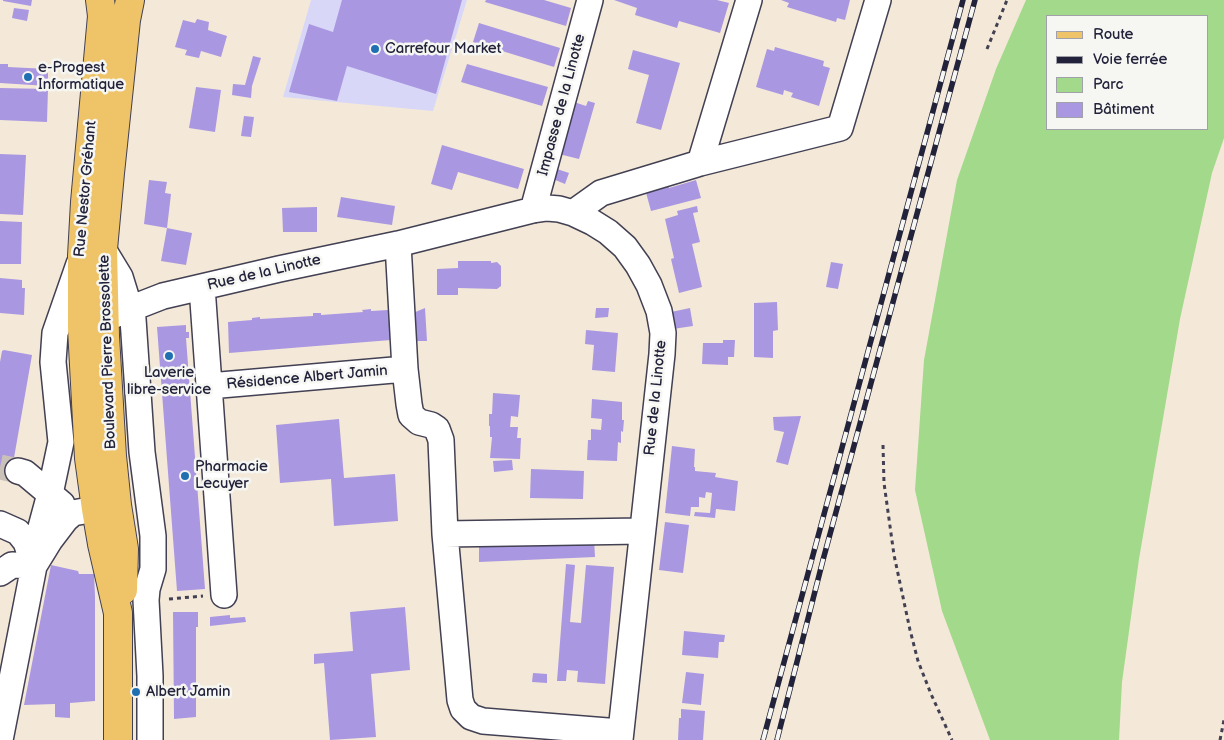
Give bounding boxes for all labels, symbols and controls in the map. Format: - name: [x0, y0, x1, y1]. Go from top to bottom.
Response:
- legend: [1046, 15, 1209, 130]
- text: Route: [1093, 25, 1133, 44]
- street label: Impasse de la Linotte: [534, 32, 590, 178]
- place label: Carrefour Market: [385, 40, 501, 58]
- marker: Carrefour Market: [369, 43, 381, 55]
- text: Voie ferrée: [1093, 50, 1168, 69]
- place label: e-Progest Informatique: [38, 59, 124, 94]
- marker: e-Progest Informatique: [22, 71, 34, 83]
- text: Parc: [1093, 75, 1123, 94]
- text: Bâtiment: [1093, 100, 1154, 119]
- street label: Rue Nestor Gréhant: [71, 120, 101, 258]
- street label: Rue de la Linotte: [206, 251, 322, 295]
- street label: Boulevard Pierre Brossolette: [96, 254, 120, 450]
- street label: Rue de la Linotte: [641, 339, 671, 457]
- marker: Laverie libre-service: [163, 350, 175, 362]
- street label: Résidence Albert Jamin: [226, 362, 388, 394]
- place label: Laverie libre-service: [127, 364, 211, 399]
- place label: Pharmacie Lecuyer: [195, 458, 268, 493]
- marker: Pharmacie Lecuyer: [179, 470, 191, 482]
- place label: Albert Jamin: [146, 683, 230, 701]
- marker: Albert Jamin: [130, 686, 142, 698]

